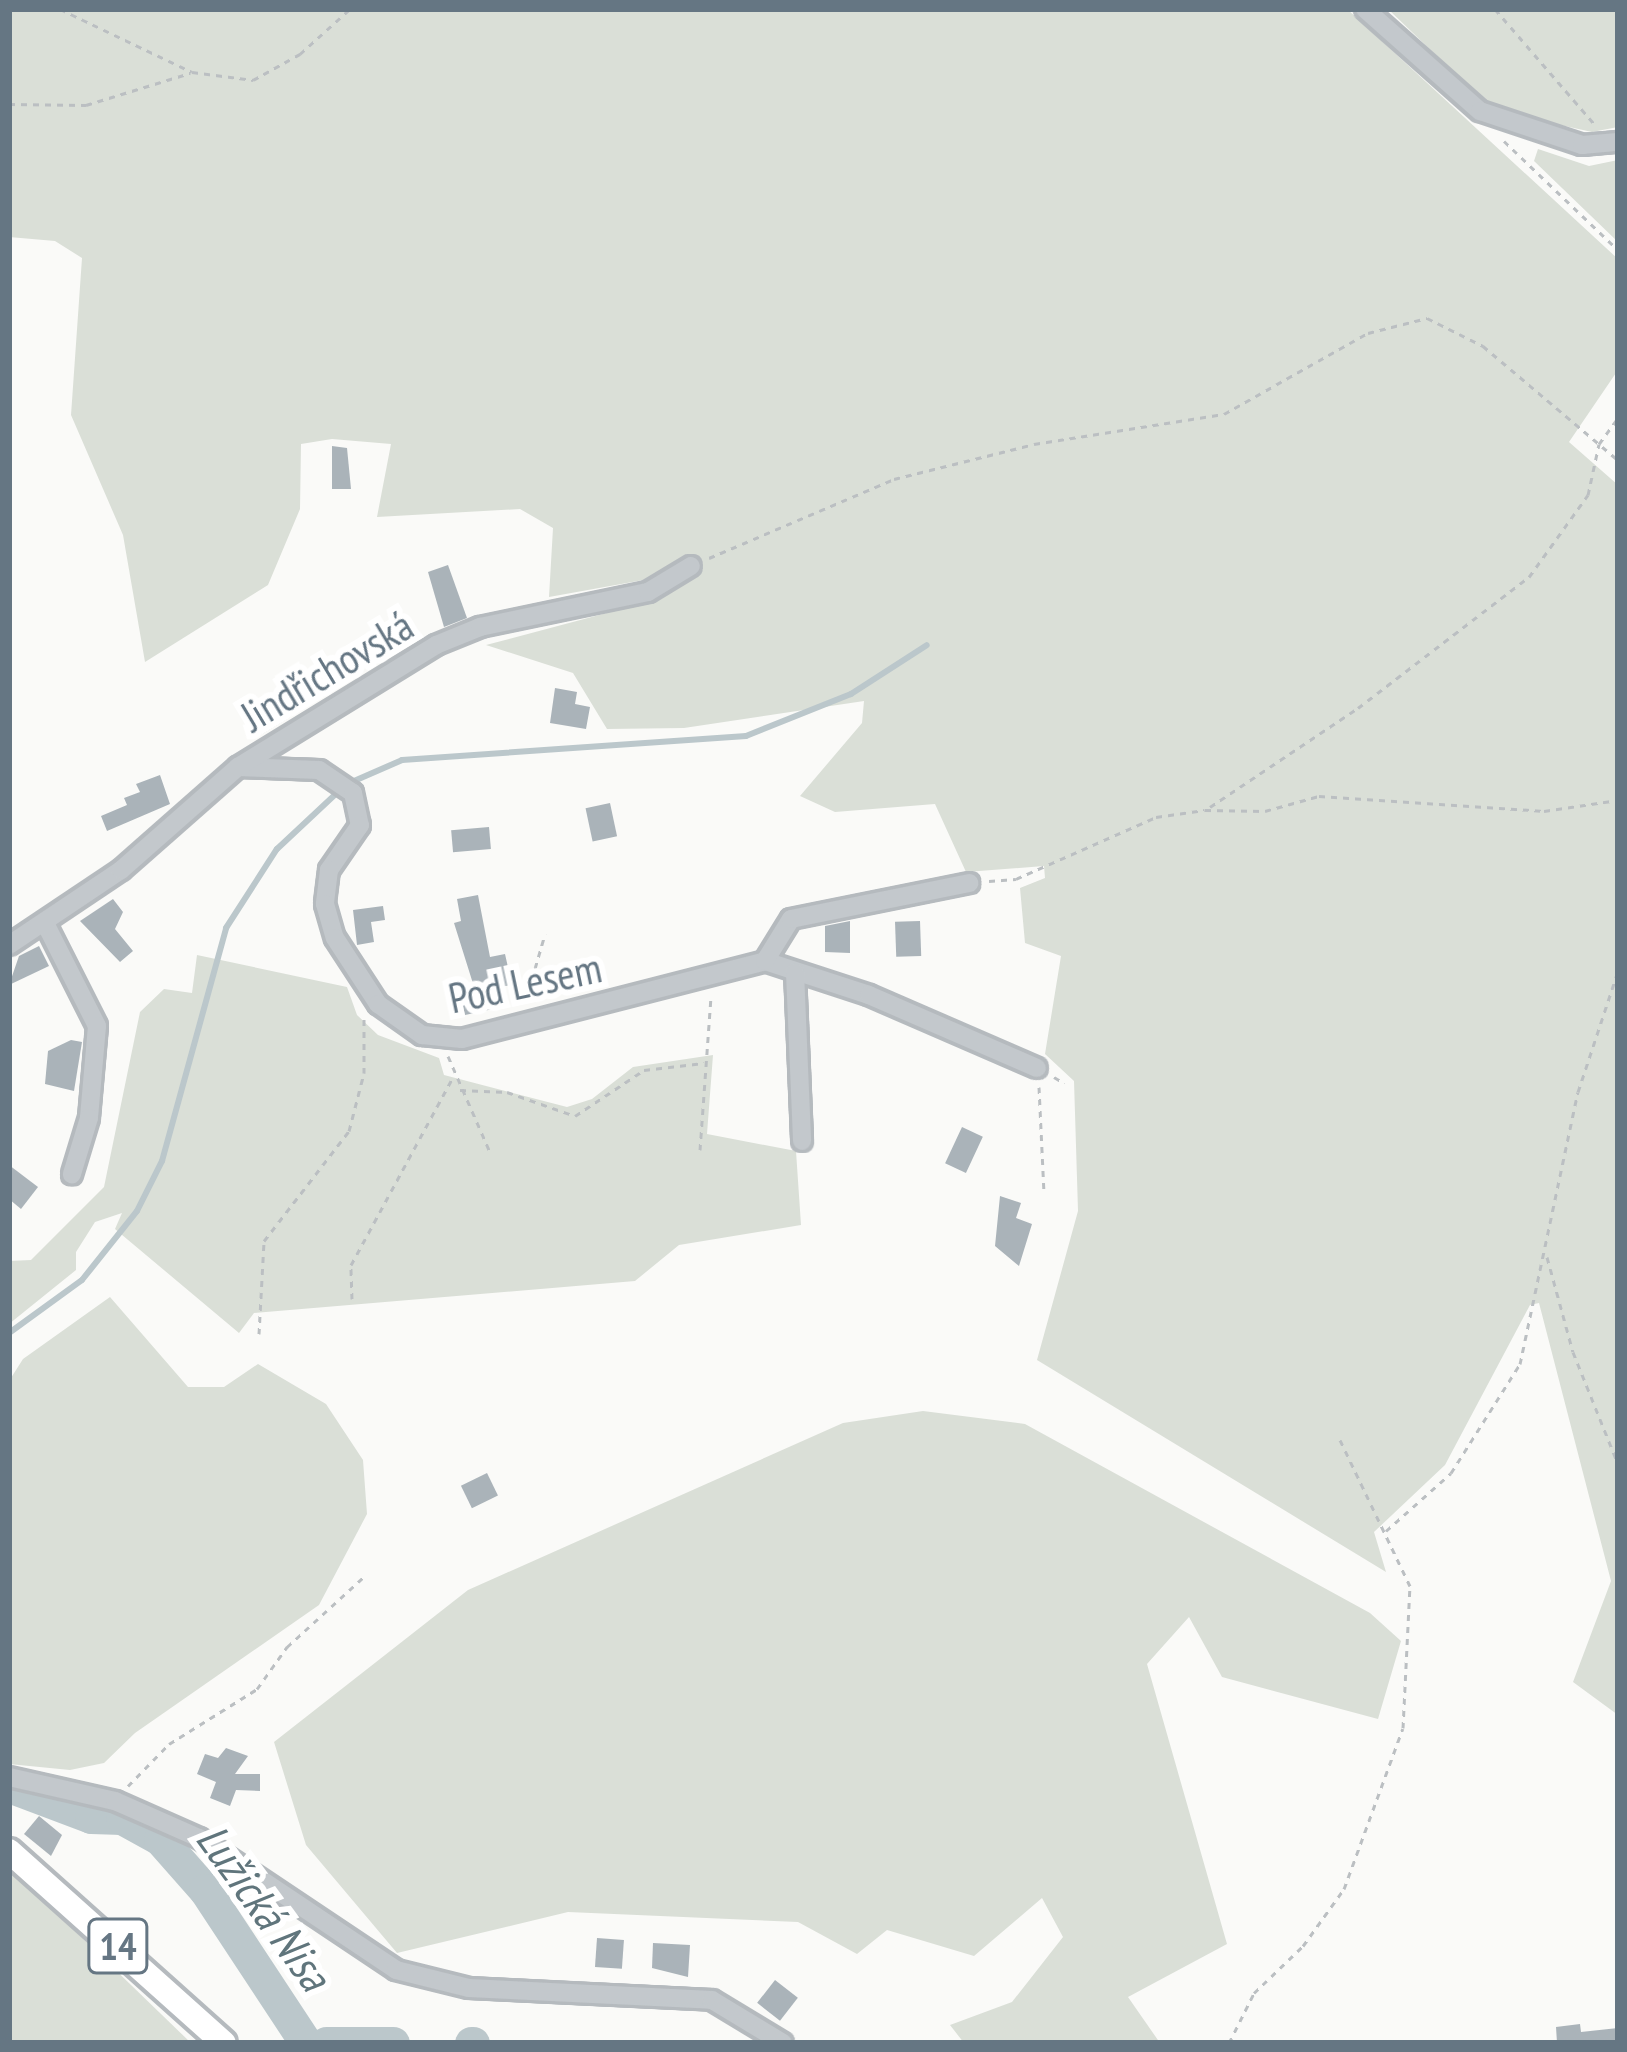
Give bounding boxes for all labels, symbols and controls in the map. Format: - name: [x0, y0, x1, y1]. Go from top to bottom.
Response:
- street label: Jindřichovská: [232, 600, 422, 742]
- street label: Pod Lesem: [444, 942, 606, 1024]
- water label: Lužická Nisa: [186, 1814, 342, 2000]
- road number: 14: [85, 1913, 151, 1979]

